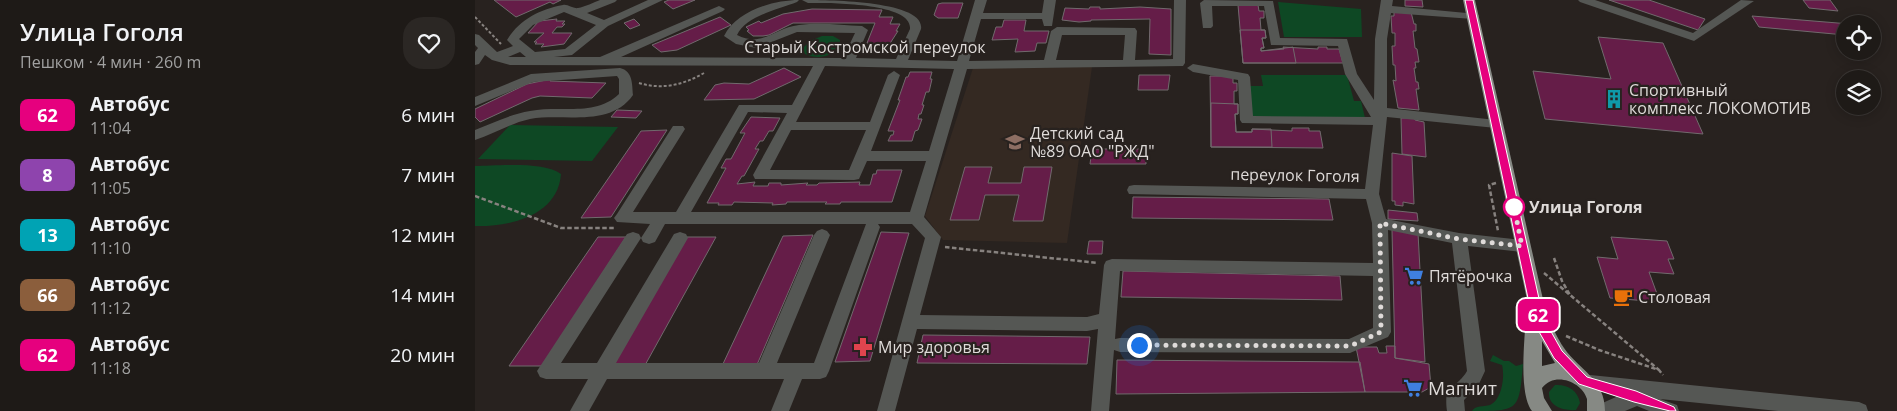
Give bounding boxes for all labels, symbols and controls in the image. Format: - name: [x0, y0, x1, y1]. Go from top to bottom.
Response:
- text: Улица Гоголя: [20, 15, 184, 48]
- map controls: [1836, 15, 1881, 115]
- button: locate: [1836, 15, 1881, 60]
- button: heart: [403, 17, 455, 69]
- street label: Старый Костромской переулок: [744, 36, 986, 58]
- text: Пешком · 4 мин · 260 m: [20, 51, 201, 73]
- button: layers: [1836, 70, 1881, 115]
- place label: Спортивный комплекс ЛОКОМОТИВ: [1629, 79, 1811, 119]
- building icon: Спортивный комплекс ЛОКОМОТИВ: [1603, 88, 1625, 110]
- text: Автобус: [90, 91, 170, 117]
- text: 6 мин: [401, 102, 455, 128]
- text: 62: [37, 103, 58, 127]
- text: 11:04: [90, 117, 131, 139]
- place label: Детский сад №89 ОАО "РЖД": [1030, 122, 1155, 162]
- school or university icon: Детский сад №89 ОАО "РЖД": [1004, 131, 1026, 153]
- text: Автобус: [90, 151, 170, 177]
- text: 7 мин: [401, 162, 455, 188]
- text: 8: [42, 163, 53, 187]
- street label: переулок Гоголя: [1230, 163, 1360, 187]
- text: 11:05: [90, 177, 131, 199]
- marker: Улица Гоголя: [1503, 196, 1525, 218]
- place label: Улица Гоголя: [1529, 196, 1643, 218]
- text: Автобус: [90, 211, 170, 237]
- text: 12 мин: [390, 222, 455, 248]
- text: 13: [37, 223, 58, 247]
- text: 11:10: [90, 237, 131, 259]
- supermarket icon: Пятёрочка: [1403, 265, 1425, 287]
- place label: Пятёрочка: [1429, 265, 1512, 287]
- text: Автобус: [90, 271, 170, 297]
- text: 14 мин: [390, 282, 455, 308]
- text: 66: [37, 283, 58, 307]
- cafe icon: Столовая: [1612, 286, 1634, 308]
- place label: Столовая: [1638, 286, 1711, 308]
- text: 11:12: [90, 297, 131, 319]
- line badge: 62: [1515, 299, 1561, 331]
- text: 62: [1528, 303, 1548, 327]
- text: Автобус: [90, 331, 170, 357]
- your location: [1127, 333, 1152, 358]
- pharmacy icon: Мир здоровья: [852, 336, 874, 358]
- place label: Мир здоровья: [878, 336, 990, 358]
- text: 20 мин: [390, 342, 455, 368]
- text: 62: [37, 343, 58, 367]
- text: 11:18: [90, 357, 131, 379]
- place label: Магнит: [1428, 375, 1497, 401]
- supermarket icon: Магнит: [1402, 377, 1424, 399]

